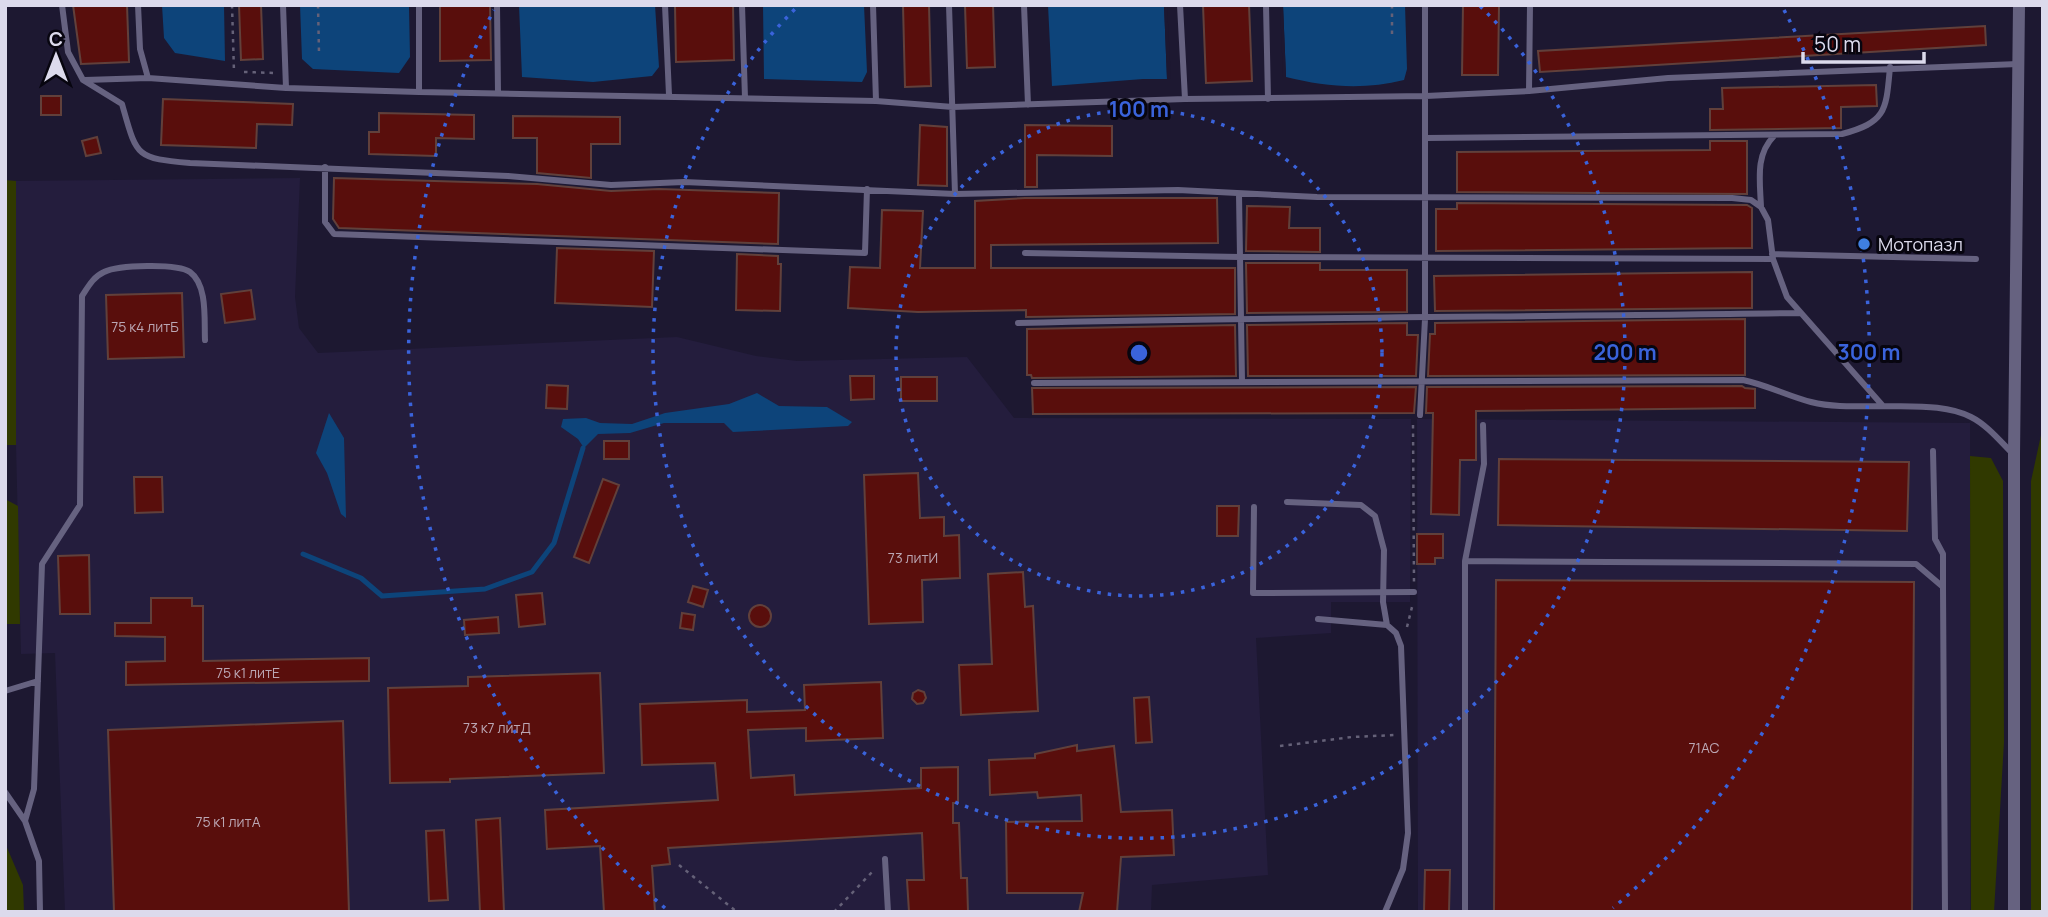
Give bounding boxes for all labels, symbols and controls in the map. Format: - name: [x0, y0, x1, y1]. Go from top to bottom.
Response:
- north arrow: [21, 21, 91, 91]
- scale bar: [1803, 21, 1924, 65]
- text: С: [49, 26, 63, 52]
- text: 50 m: [1814, 30, 1861, 58]
- text: 100 m: [1109, 95, 1169, 123]
- place label: Мотопазл: [1878, 232, 1963, 256]
- marker: Мотопазл: [1856, 236, 1872, 252]
- house number: 75 к4 литБ: [111, 317, 179, 336]
- text: 200 m: [1593, 338, 1657, 366]
- text: 300 m: [1838, 338, 1900, 366]
- centre of rings: [1127, 341, 1151, 365]
- house number: 73 литИ: [888, 548, 938, 567]
- house number: 75 к1 литЕ: [216, 663, 280, 682]
- house number: 73 к7 литД: [463, 718, 531, 737]
- house number: 71АС: [1688, 738, 1720, 757]
- house number: 75 к1 литА: [195, 812, 261, 831]

